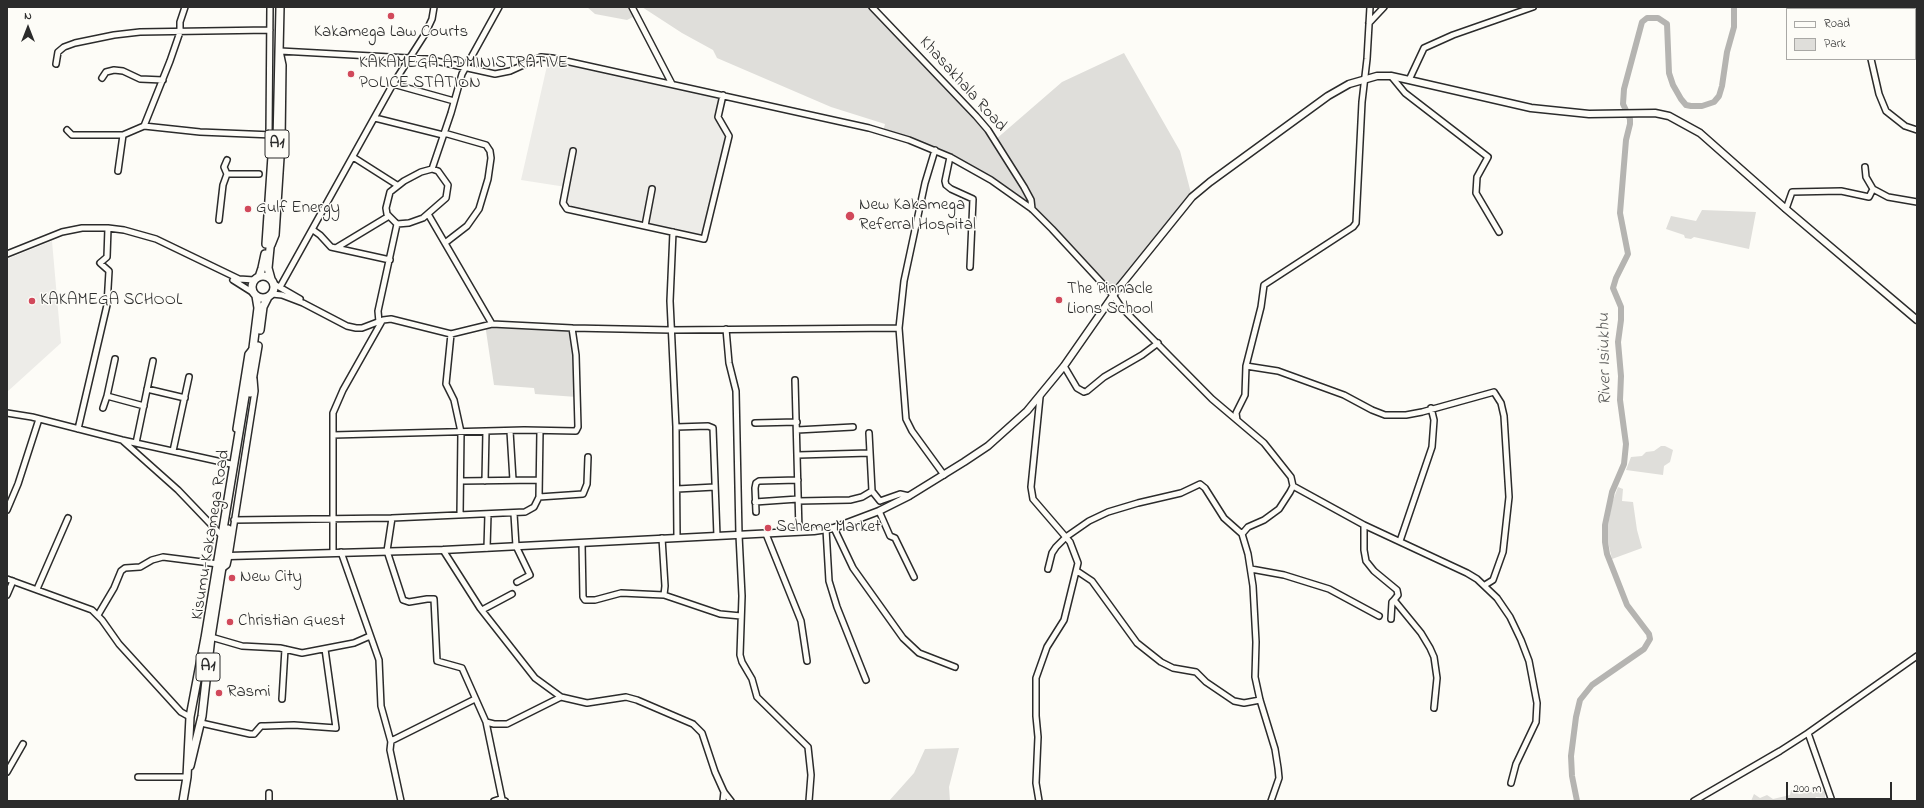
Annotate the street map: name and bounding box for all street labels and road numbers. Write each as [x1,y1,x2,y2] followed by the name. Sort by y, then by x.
[914,33,1010,137] street label: Khasakhala Road
[265,130,289,158] road number: A1
[188,449,236,621] street label: Kisumu-Kakamega Road
[196,653,220,681] road number: A1

